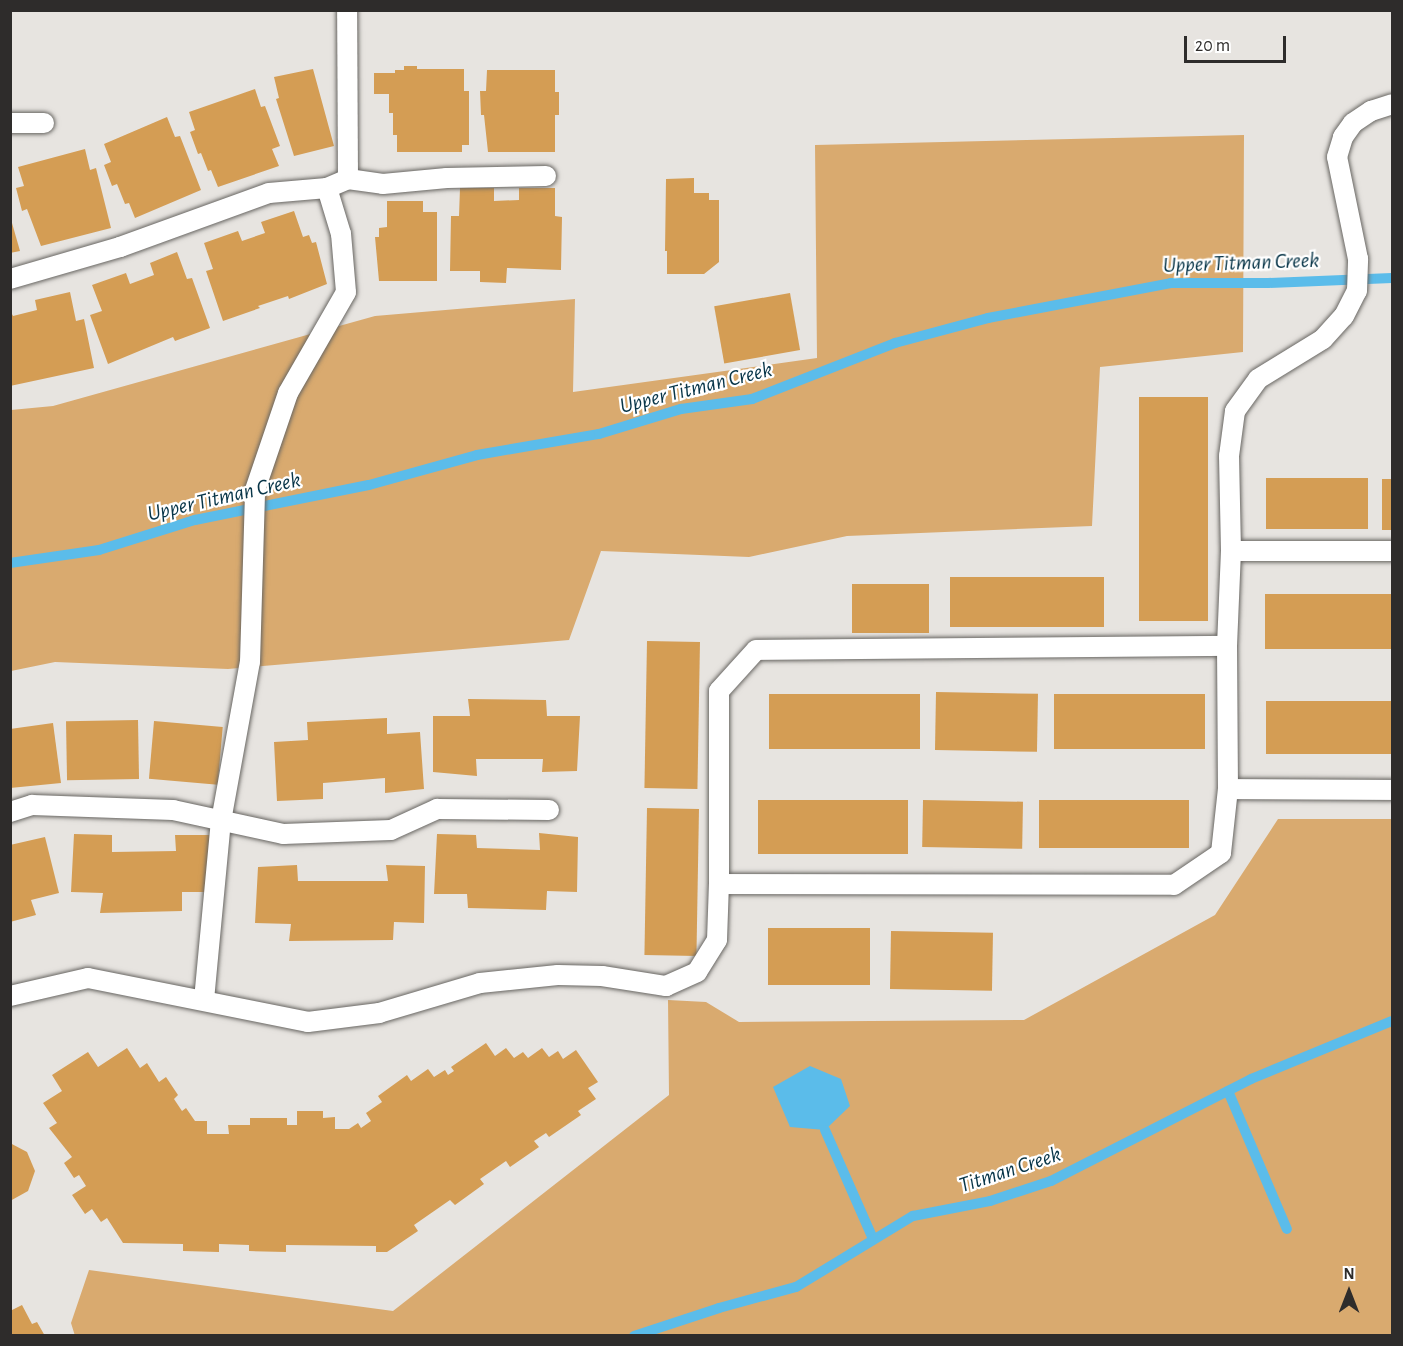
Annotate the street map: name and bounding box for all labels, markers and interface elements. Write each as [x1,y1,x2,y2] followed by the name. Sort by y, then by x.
[1187,24,1289,62] scale bar
[1195,37,1230,55] text: 20 m
[1162,247,1320,279] water label: Upper Titman Creek
[617,356,775,420] water label: Upper Titman Creek
[145,467,303,527] water label: Upper Titman Creek
[956,1141,1064,1199] water label: Titman Creek
[1319,1262,1379,1322] north arrow
[1343,1266,1355,1282] text: N

